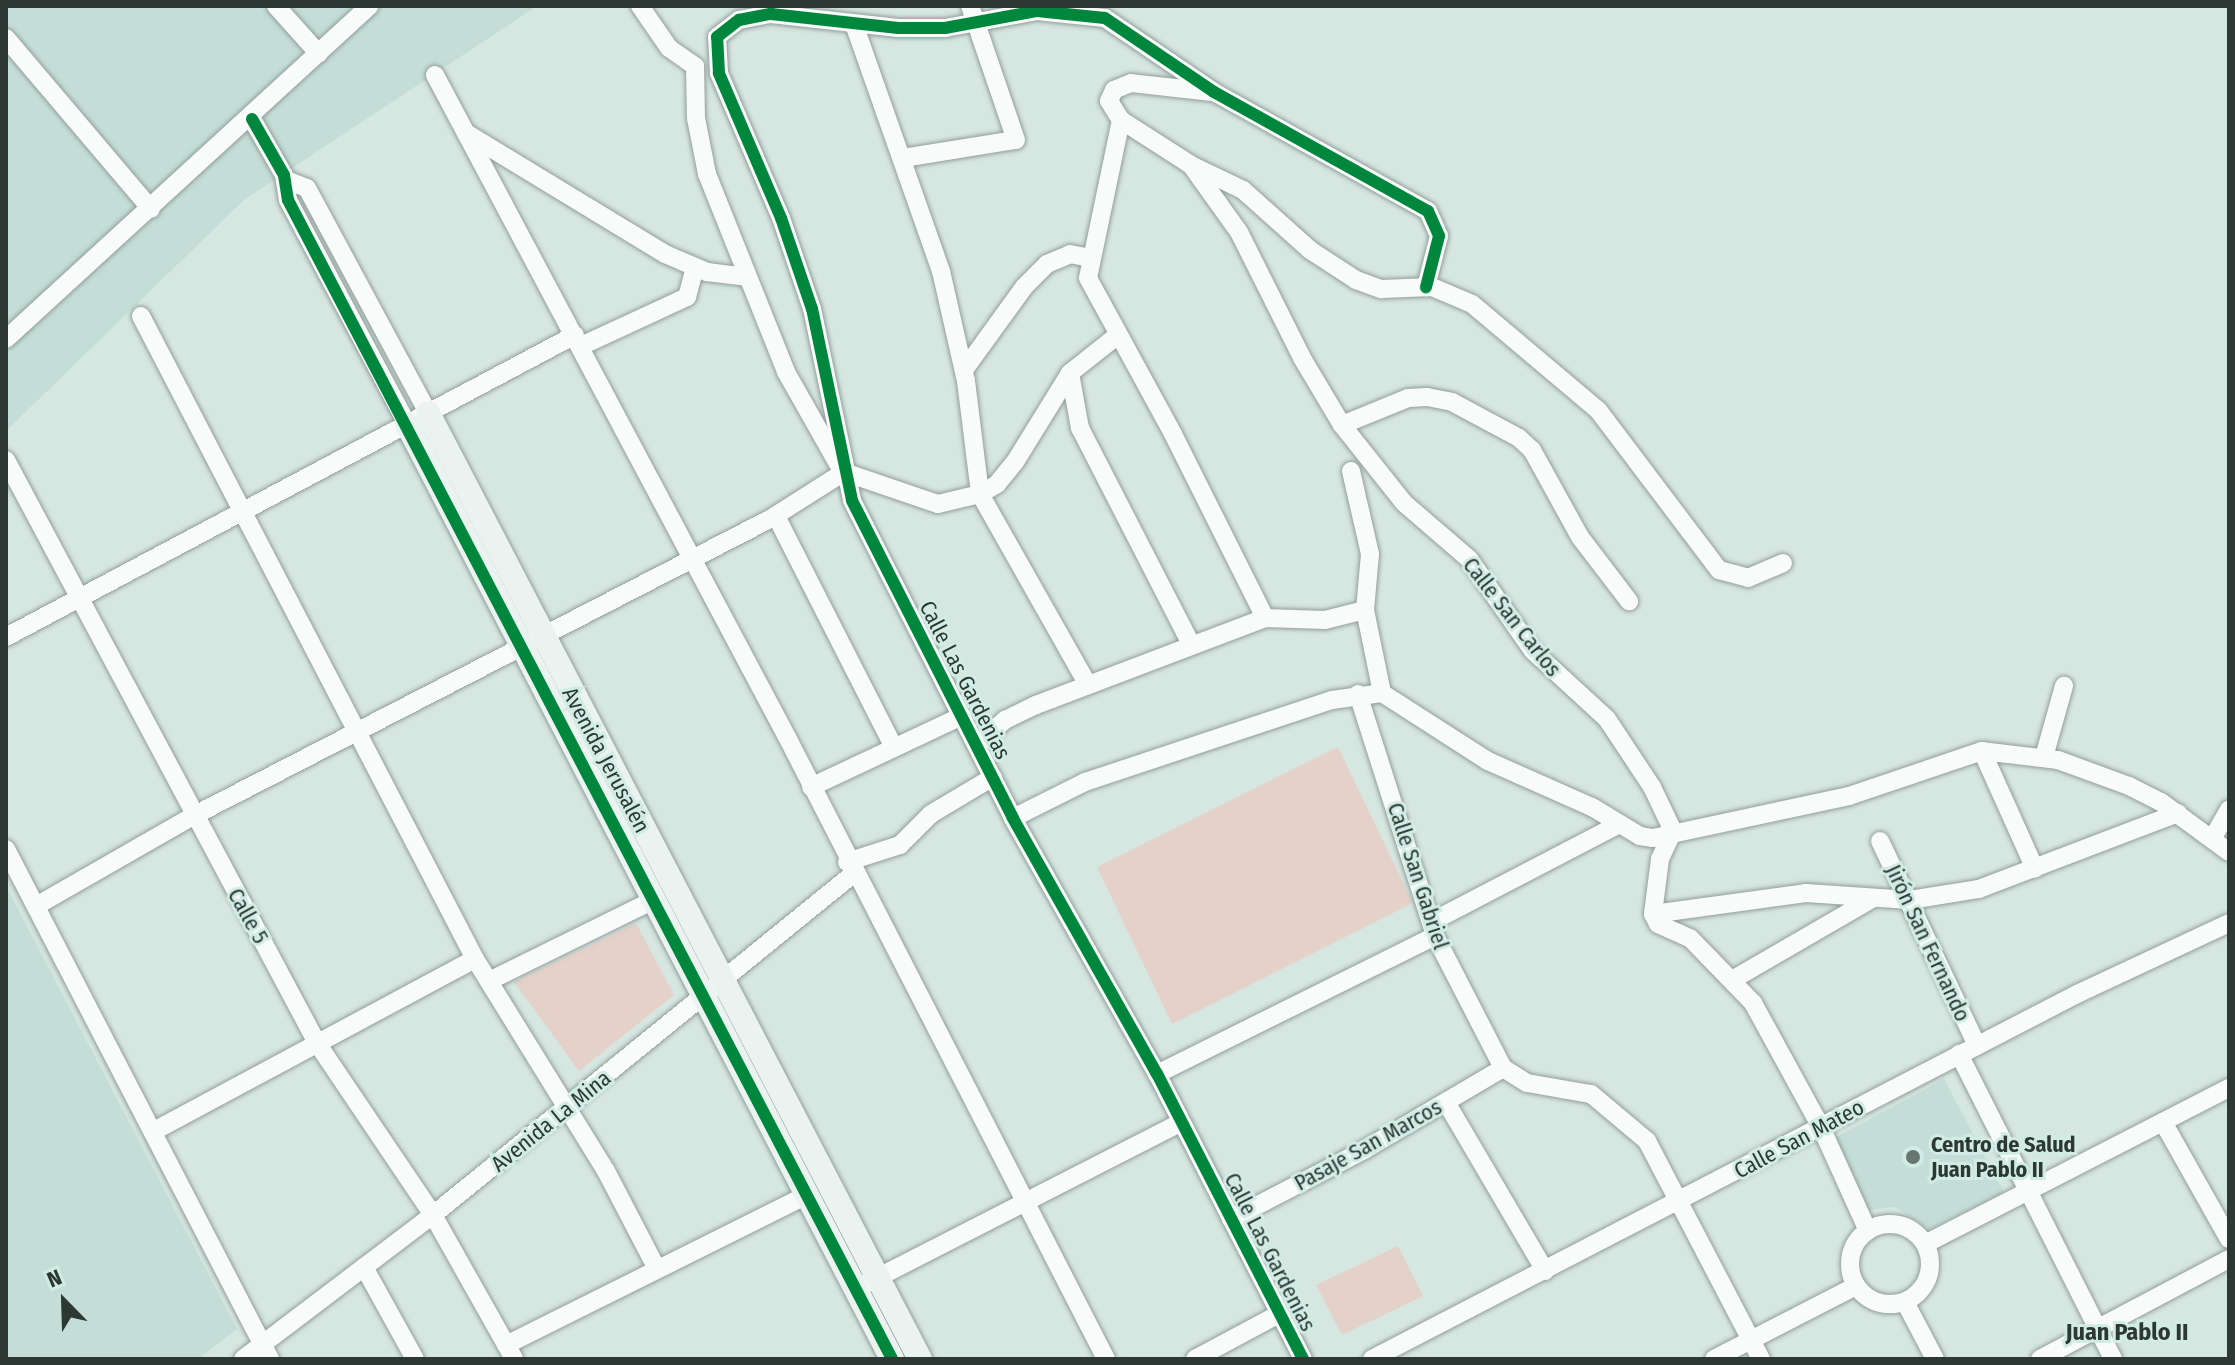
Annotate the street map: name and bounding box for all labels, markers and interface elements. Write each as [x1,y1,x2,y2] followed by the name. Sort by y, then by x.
[1457,552,1567,682] street label: Calle San Carlos
[914,596,1016,764] street label: Calle Las Gardenias
[557,683,655,837] street label: Avenida Jerusalén
[1382,799,1454,953] street label: Calle San Gabriel
[1880,860,1976,1026] street label: Jirón San Fernando
[222,884,274,948] street label: Calle 5
[486,1065,616,1177] street label: Avenida La Mina
[1290,1094,1446,1196] street label: Pasaje San Marcos
[1730,1094,1868,1184] street label: Calle San Mateo
[1931,1131,2076,1182] place label: Centro de Salud Juan Pablo II
[1902,1146,1924,1168] marker: Centro de Salud Juan Pablo II
[1219,1168,1321,1336] street label: Calle Las Gardenias
[24,1261,104,1341] north arrow
[43,1263,66,1293] text: N
[2066,1319,2188,1347] district label: Juan Pablo II

